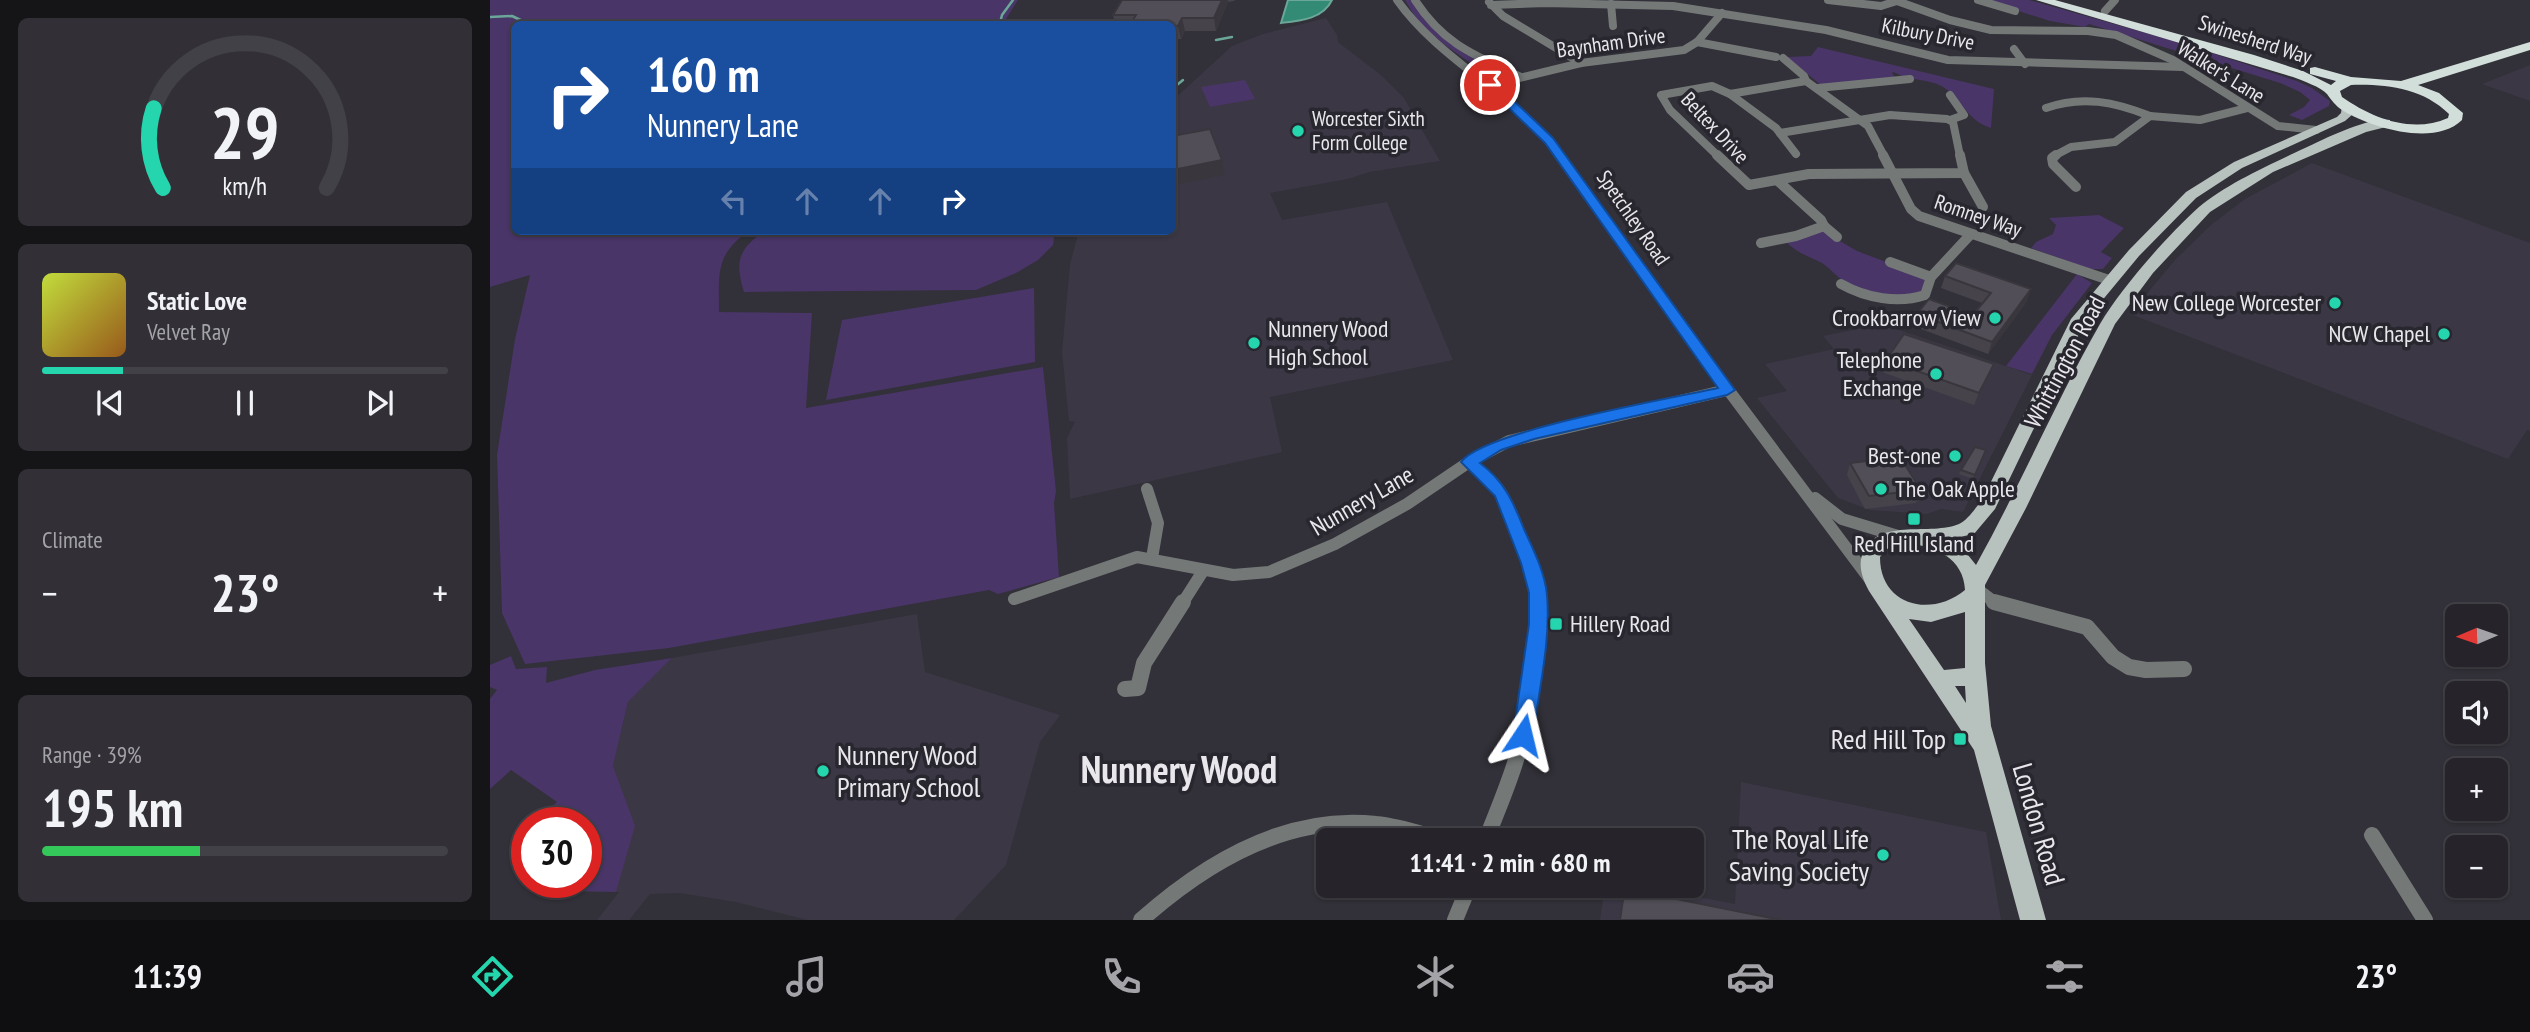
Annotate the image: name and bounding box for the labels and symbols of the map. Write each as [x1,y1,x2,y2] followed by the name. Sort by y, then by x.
[2195,9,2315,71] street label: Swinesherd Way
[1880,11,1977,56] street label: Kilbury Drive
[1555,22,1667,63] street label: Baynham Drive
[2173,34,2270,109] street label: Walker's Lane
[1460,55,1520,115] pin
[1675,86,1755,169] street label: Beltex Drive
[1312,105,1425,156] place label: Worcester Sixth Form College
[1290,123,1306,139] marker: Worcester Sixth Form College
[1591,165,1676,270] street label: Spetchley Road
[1931,188,2026,243] street label: Romney Way
[2132,287,2321,318] place label: New College Worcester
[2017,291,2112,433] street label: Whittington Road
[2327,295,2343,311] marker: New College Worcester
[1832,302,1982,333] place label: Crookbarrow View
[1987,310,2003,326] marker: Crookbarrow View
[1268,313,1388,372] place label: Nunnery Wood High School
[2328,318,2430,349] place label: NCW Chapel
[2436,326,2452,342] marker: NCW Chapel
[1246,335,1262,351] marker: Nunnery Wood High School
[1837,344,1922,403] place label: Telephone Exchange
[1928,366,1944,382] marker: Telephone Exchange
[1868,440,1941,471] place label: Best-one
[1947,448,1963,464] marker: Best-one
[1305,459,1419,542] street label: Nunnery Lane
[1895,473,2015,504] place label: The Oak Apple
[1873,481,1889,497] marker: The Oak Apple
[1906,511,1922,527] marker: Red Hill Island
[1854,528,1974,559] place label: Red Hill Island
[2445,604,2508,667] north arrow
[1570,608,1670,639] place label: Hillery Road
[1548,616,1564,632] marker: Hillery Road
[1486,698,1560,772] position arrow
[1831,720,1946,757] place label: Red Hill Top
[1952,731,1968,747] marker: Red Hill Top
[837,736,981,805] place label: Nunnery Wood Primary School
[1081,744,1277,793] district label: Nunnery Wood
[2004,759,2074,889] street label: London Road
[815,763,831,779] marker: Nunnery Wood Primary School
[511,807,602,898] speed limit sign: 30
[1729,820,1869,889] place label: The Royal Life Saving Society
[1875,847,1891,863] marker: The Royal Life Saving Society

